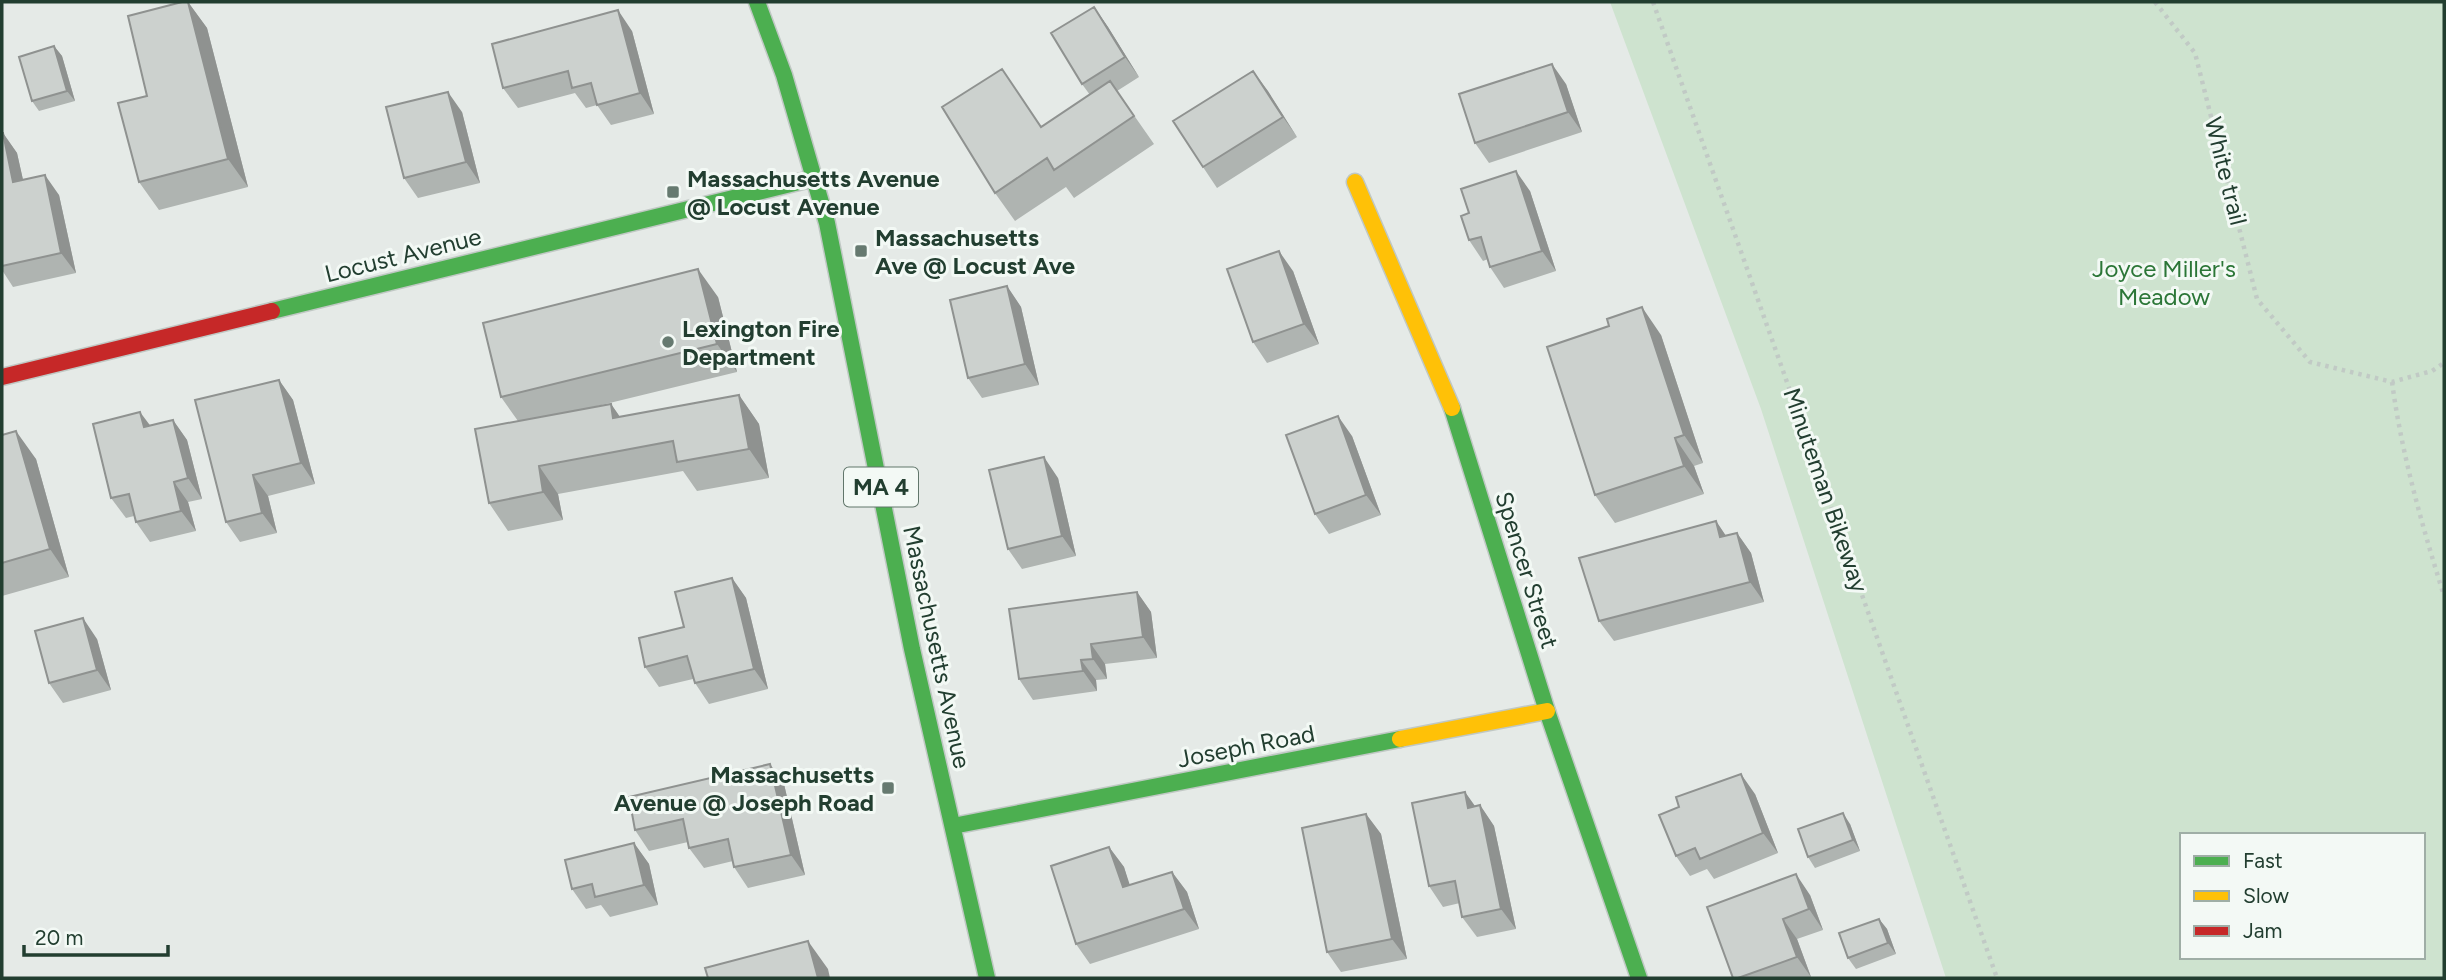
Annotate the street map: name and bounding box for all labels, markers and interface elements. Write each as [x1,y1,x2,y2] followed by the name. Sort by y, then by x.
[2199,114,2253,228] street label: White trail
[687,164,940,221] place label: Massachusetts Avenue @ Locust Avenue
[665,184,681,200] marker: Massachusetts Avenue @ Locust Avenue
[322,222,484,288] street label: Locust Avenue
[875,223,1075,280] place label: Massachusetts Ave @ Locust Ave
[853,243,869,259] marker: Massachusetts Ave @ Locust Ave
[2092,254,2236,311] park label: Joyce Miller's Meadow
[682,314,840,371] place label: Lexington Fire Department
[660,334,676,350] marker: Lexington Fire Department
[1777,384,1875,596] street label: Minuteman Bikeway
[844,467,918,506] road number: MA 4
[1489,488,1565,652] street label: Spencer Street
[897,523,977,771] street label: Massachusetts Avenue
[1175,718,1317,774] street label: Joseph Road
[614,760,874,817] place label: Massachusetts Avenue @ Joseph Road
[880,780,896,796] marker: Massachusetts Avenue @ Joseph Road
[2180,833,2425,959] legend
[2243,848,2283,873] text: Fast
[2243,883,2289,908] text: Slow
[24,914,168,958] scale bar
[2243,918,2282,943] text: Jam
[35,925,83,950] text: 20 m

